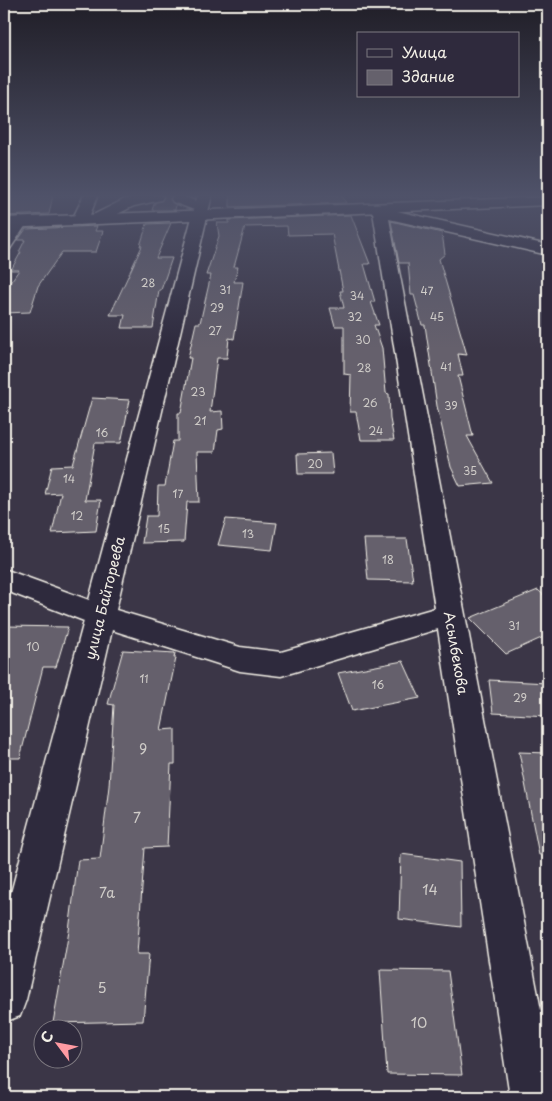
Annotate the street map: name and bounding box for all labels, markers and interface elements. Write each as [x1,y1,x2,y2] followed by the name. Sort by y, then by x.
[357,32,520,98] legend
[402,40,447,63] text: Улица
[402,64,455,87] text: Здание
[141,274,155,291] house number: 28
[219,281,231,298] house number: 31
[421,282,434,299] house number: 47
[350,287,364,304] house number: 34
[210,299,224,316] house number: 29
[348,308,363,325] house number: 32
[430,308,444,325] house number: 45
[208,322,222,339] house number: 27
[355,331,371,348] house number: 30
[440,358,452,375] house number: 41
[357,359,371,376] house number: 28
[191,383,205,400] house number: 23
[362,394,378,411] house number: 26
[444,397,458,414] house number: 39
[194,412,206,429] house number: 21
[369,422,383,439] house number: 24
[96,424,109,441] house number: 16
[307,455,323,472] house number: 20
[463,462,477,479] house number: 35
[63,470,75,487] house number: 14
[173,485,184,502] house number: 17
[71,507,84,524] house number: 12
[158,520,170,537] house number: 15
[242,525,254,542] house number: 13
[79,534,130,662] street label: улица Байтореева
[382,551,394,568] house number: 18
[439,610,474,696] street label: Асылбекова
[508,617,520,634] house number: 31
[27,638,39,655] house number: 10
[139,670,149,687] house number: 11
[372,676,385,693] house number: 16
[513,689,527,706] house number: 29
[139,738,147,759] house number: 9
[133,807,141,828] house number: 7
[422,879,438,900] house number: 14
[99,882,115,903] house number: 7а
[97,977,107,998] house number: 5
[411,1012,427,1033] house number: 10
[32,1018,82,1068] north arrow
[35,1027,58,1047] text: С

